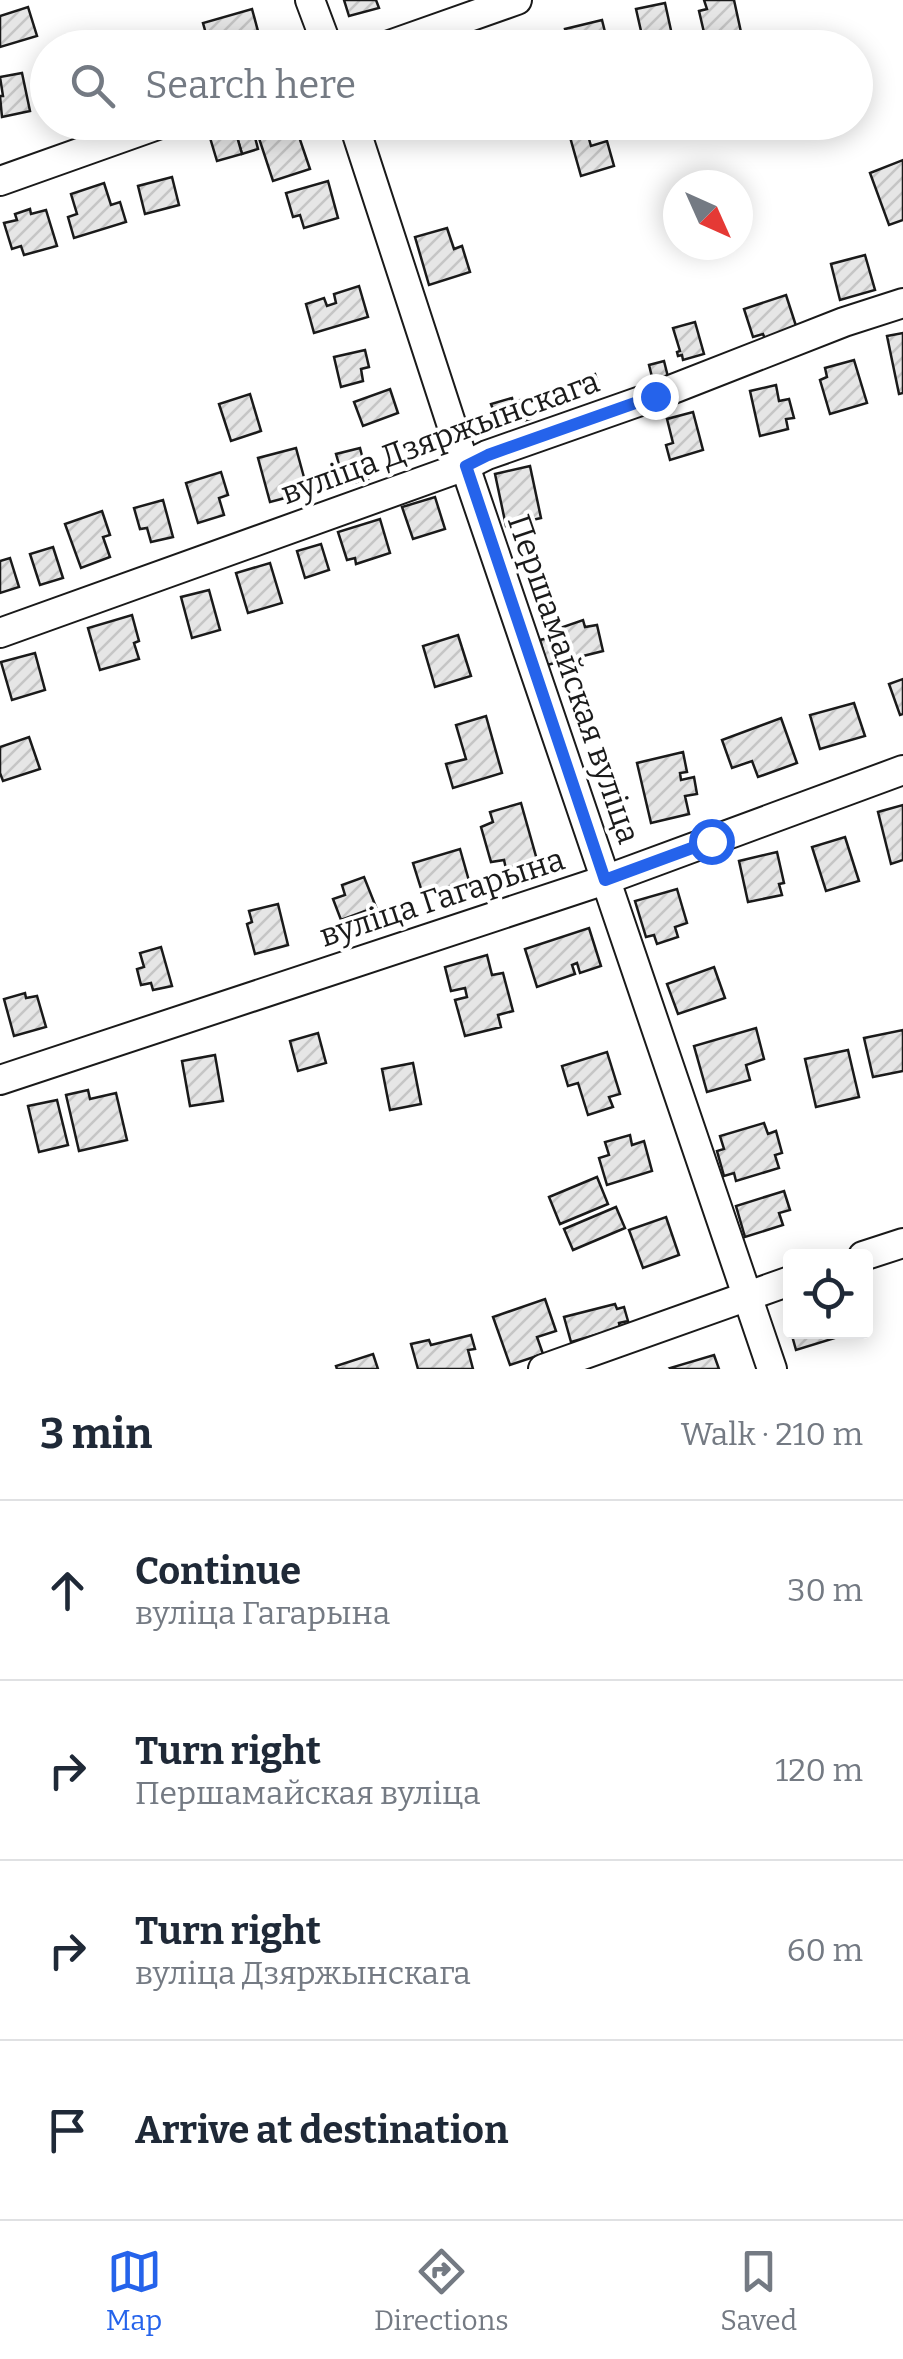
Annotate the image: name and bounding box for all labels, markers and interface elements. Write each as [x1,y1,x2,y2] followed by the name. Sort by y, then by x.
[30,30,873,140] search box
[65,58,120,113] icon: search
[145,62,356,108] text: Search here
[663,170,753,260] north arrow
[276,362,604,512] street label: вуліца Дзяржынскага
[633,374,679,420] route end
[500,509,648,849] street label: Першамайская вуліца
[689,819,735,865] route start
[315,839,569,955] street label: вуліца Гагарына
[783,1249,873,1339] map controls
[783,1249,873,1339] button: locate
[40,1409,152,1459] text: 3 min
[681,1415,863,1453] text: Walk · 210 m
[135,1548,301,1594] text: Continue
[40,1563,95,1618] icon: ahead
[787,1571,863,1609] text: 30 m
[135,1594,390,1632] text: вуліца Гагарына
[135,1728,321,1774] text: Turn right
[40,1743,95,1798] icon: right
[775,1751,863,1789] text: 120 m
[135,1774,481,1812] text: Першамайская вуліца
[135,1908,321,1954] text: Turn right
[40,1923,95,1978] icon: right
[787,1931,863,1969] text: 60 m
[135,1954,471,1992] text: вуліца Дзяржынскага
[40,2103,95,2158] icon: arrive
[135,2107,508,2153] text: Arrive at destination
[106,2244,162,2337] tab: Map
[374,2244,509,2337] tab: Directions
[720,2244,797,2337] tab: Saved

